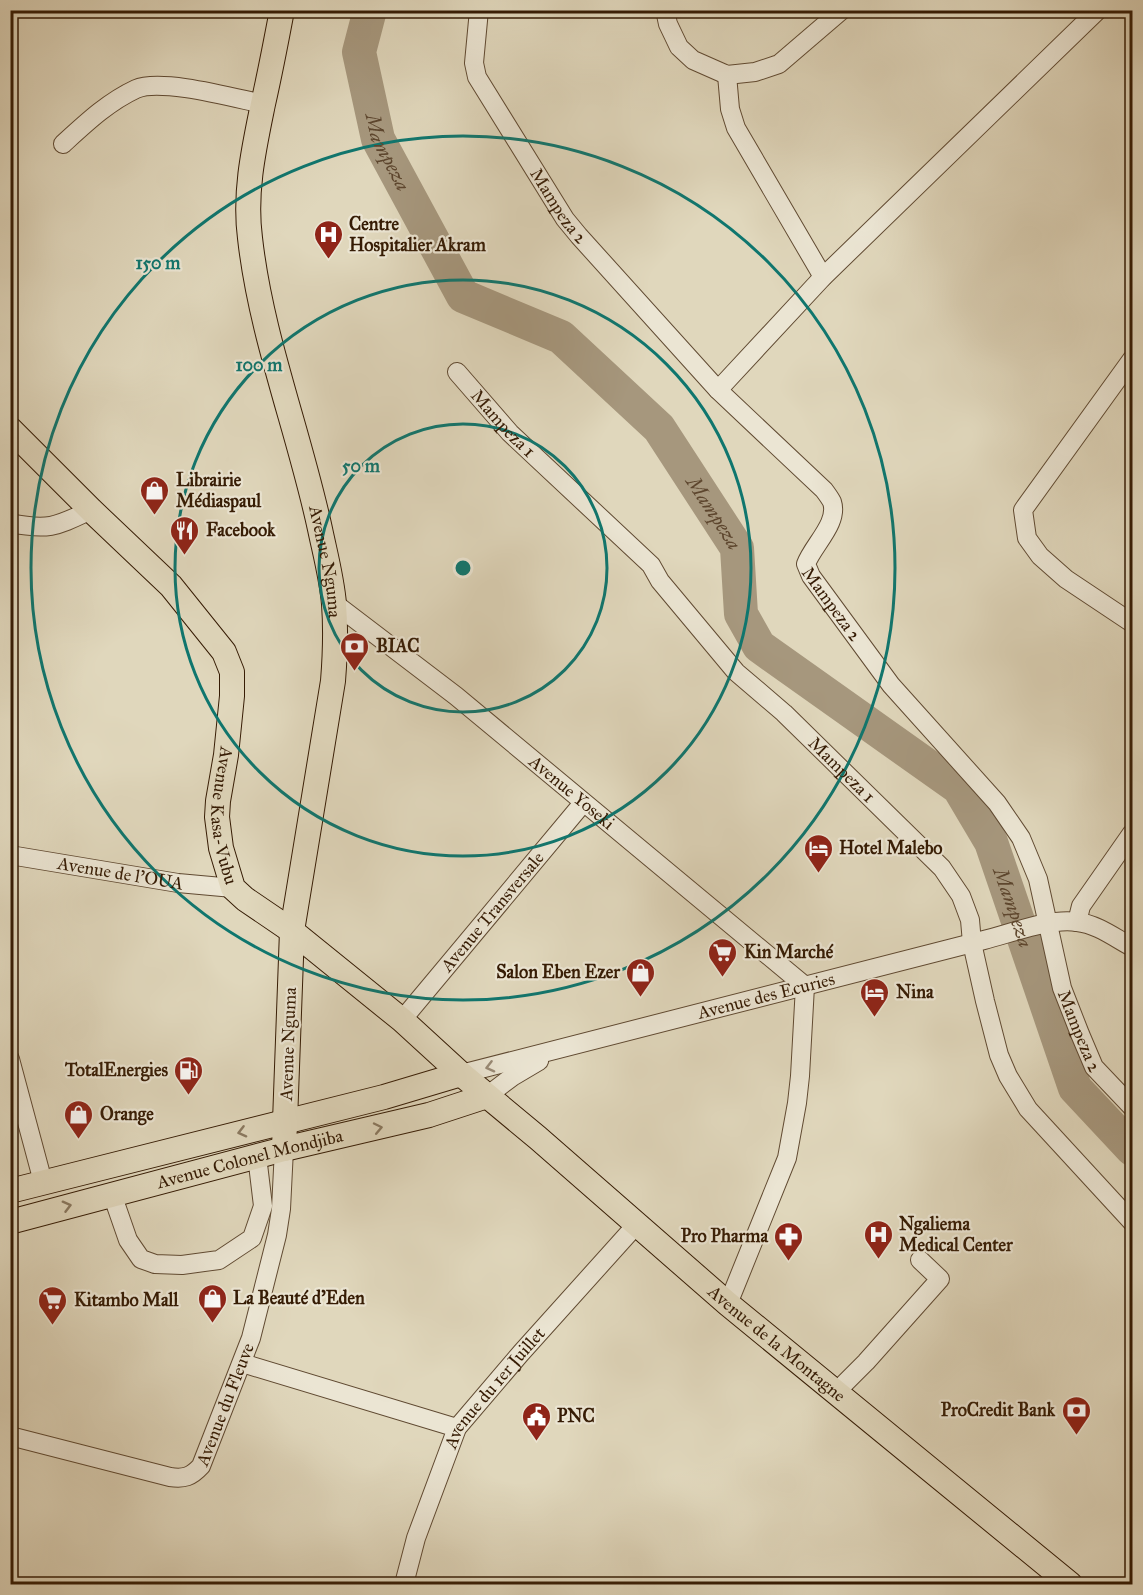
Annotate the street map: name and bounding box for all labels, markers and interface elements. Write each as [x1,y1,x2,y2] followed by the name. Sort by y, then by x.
[360,109,416,195] water label: Mampeza
[525,164,592,248] street label: Mampeza 2
[349,213,487,257] place label: Centre Hospitalier Akram
[312,218,344,260] hospital icon: Centre Hospitalier Akram
[136,252,181,274] text: 150 m
[236,354,283,376] text: 100 m
[466,385,540,462] street label: Mampeza 1
[342,455,381,477] text: 50 m
[176,469,262,513] place label: Librairie Médiaspaul
[680,470,747,554] water label: Mampeza
[139,474,171,516] shop icon: Librairie Médiaspaul
[304,502,346,619] street label: Avenue Nguma
[169,514,201,556] restaurant icon: Facebook
[206,519,276,541] place label: Facebook
[453,558,473,578] centre of rings
[797,563,866,645] street label: Mampeza 2
[339,630,371,672] bank icon: BIAC
[376,635,420,657] place label: BIAC
[804,732,880,807] street label: Mampeza 1
[206,745,242,888] street label: Avenue Kasa-Vubu
[524,750,619,834] street label: Avenue Yoseki
[802,832,834,874] hotel icon: Hotel Malebo
[839,837,943,859] place label: Hotel Malebo
[435,847,549,977] street label: Avenue Transversale
[55,852,185,895] street label: Avenue de l’OUA
[988,862,1038,950] water label: Mampeza
[707,936,739,978] supermarket icon: Kin Marché
[744,941,834,963] place label: Kin Marché
[625,956,657,998] shop icon: Salon Eben Ezer
[496,961,621,983] place label: Salon Eben Ezer
[694,968,837,1024] street label: Avenue des Ecuries
[859,976,891,1018] hotel icon: Nina
[896,981,934,1003] place label: Nina
[275,986,302,1102] street label: Avenue Nguma
[1053,987,1106,1075] street label: Mampeza 2
[173,1054,205,1096] fuel station icon: TotalEnergies
[64,1059,168,1082] place label: TotalEnergies
[485,1060,495,1073] one-way arrow
[63,1098,95,1140] shop icon: Orange
[100,1103,154,1126] place label: Orange
[373,1122,383,1135] one-way arrow
[153,1124,345,1194] street label: Avenue Colonel Mondjiba
[237,1125,247,1138] one-way arrow
[61,1201,72,1213] one-way arrow
[899,1213,1014,1256] place label: Ngaliema Medical Center
[862,1218,894,1260] hospital icon: Ngaliema Medical Center
[773,1220,805,1262] pharmacy icon: Pro Pharma
[681,1225,768,1247] place label: Pro Pharma
[703,1280,850,1407] street label: Avenue de la Montagne
[196,1282,228,1324] shop icon: La Beauté d'Eden
[37,1284,69,1326] supermarket icon: Kitambo Mall
[233,1287,365,1309] place label: La Beauté d'Eden
[74,1289,179,1311] place label: Kitambo Mall
[439,1322,550,1453] street label: Avenue du 1er Juillet
[191,1340,259,1470] street label: Avenue du Fleuve
[1060,1394,1092,1436] bank icon: ProCredit Bank
[941,1399,1056,1421] place label: ProCredit Bank
[520,1400,552,1442] public building icon: PNC
[557,1405,595,1427] place label: PNC

